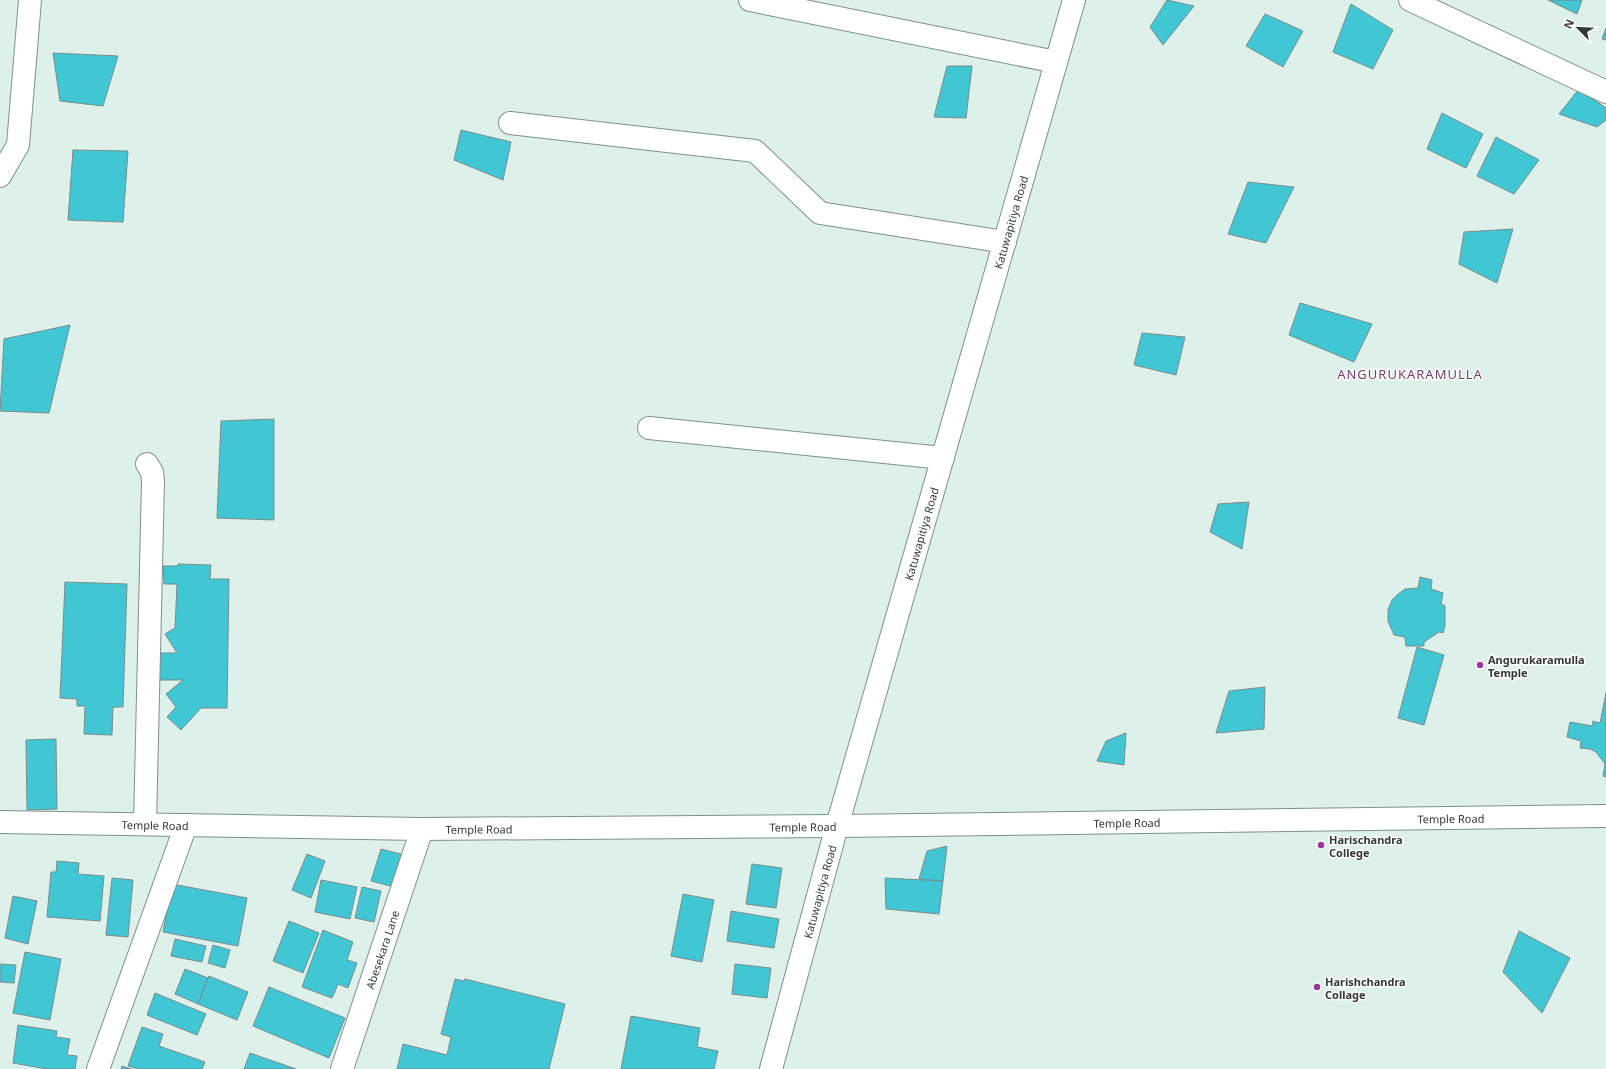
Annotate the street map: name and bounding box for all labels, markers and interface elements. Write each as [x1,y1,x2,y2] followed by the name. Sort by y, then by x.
[1558,8,1598,48] north arrow
[1560,17,1577,31] text: N
[990,174,1031,270] street label: Katuwapitiya Road
[1337,365,1483,383] district label: ANGURUKARAMULLA
[900,485,941,582] street label: Katuwapitiya Road
[1488,652,1585,680] place label: Angurukaramulla Temple
[1475,660,1485,670] marker: Angurukaramulla Temple
[1417,810,1484,826] street label: Temple Road
[1093,814,1161,830] street label: Temple Road
[121,817,189,833] street label: Temple Road
[769,819,836,834] street label: Temple Road
[445,821,513,836] street label: Temple Road
[1329,832,1403,860] place label: Harischandra College
[1316,840,1326,850] marker: Harischandra College
[799,843,839,940] street label: Katuwapitiya Road
[362,908,402,991] street label: Abesekara Lane
[1325,974,1406,1002] place label: Harishchandra Collage
[1312,982,1322,992] marker: Harishchandra Collage

